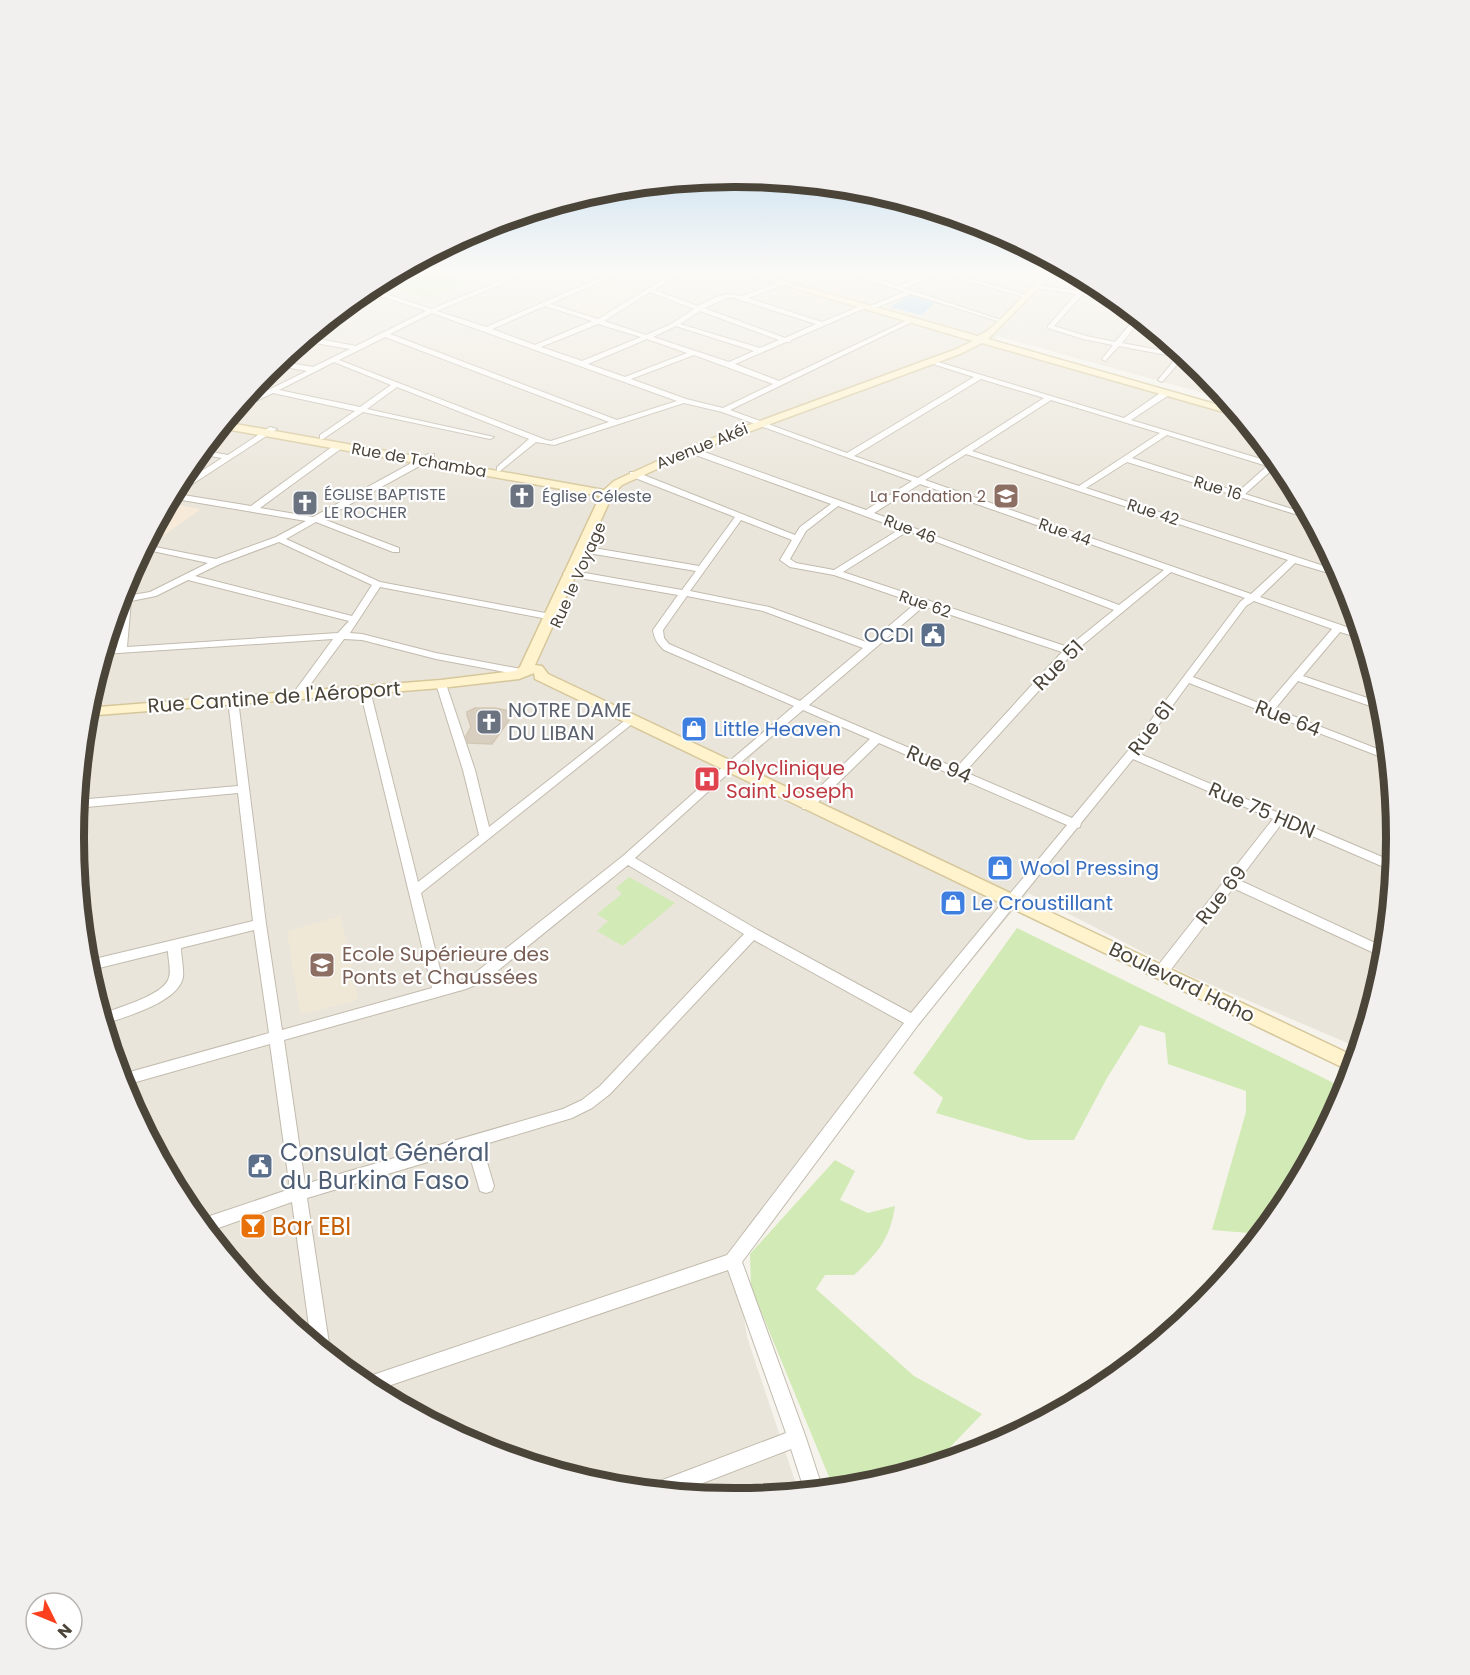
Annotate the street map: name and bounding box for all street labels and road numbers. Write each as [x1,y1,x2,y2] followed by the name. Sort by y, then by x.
[653,417,751,475] street label: Avenue Akéi
[350,437,488,483] street label: Rue de Tchamba
[1191,470,1245,506] street label: Rue 16
[1124,493,1182,531] street label: Rue 42
[880,509,940,549] street label: Rue 46
[1036,512,1094,552] street label: Rue 44
[544,518,612,632] street label: Rue le Voyage
[896,584,954,624] street label: Rue 62
[1026,633,1090,697] street label: Rue 51
[146,674,402,720] street label: Rue Cantine de l'Aéroport
[1251,693,1325,743] street label: Rue 64
[1121,695,1181,761] street label: Rue 61
[902,738,976,790] street label: Rue 94
[1204,775,1320,845] street label: Rue 75 HDN
[1189,860,1253,930] street label: Rue 69
[1104,935,1260,1029] street label: Boulevard Haho

